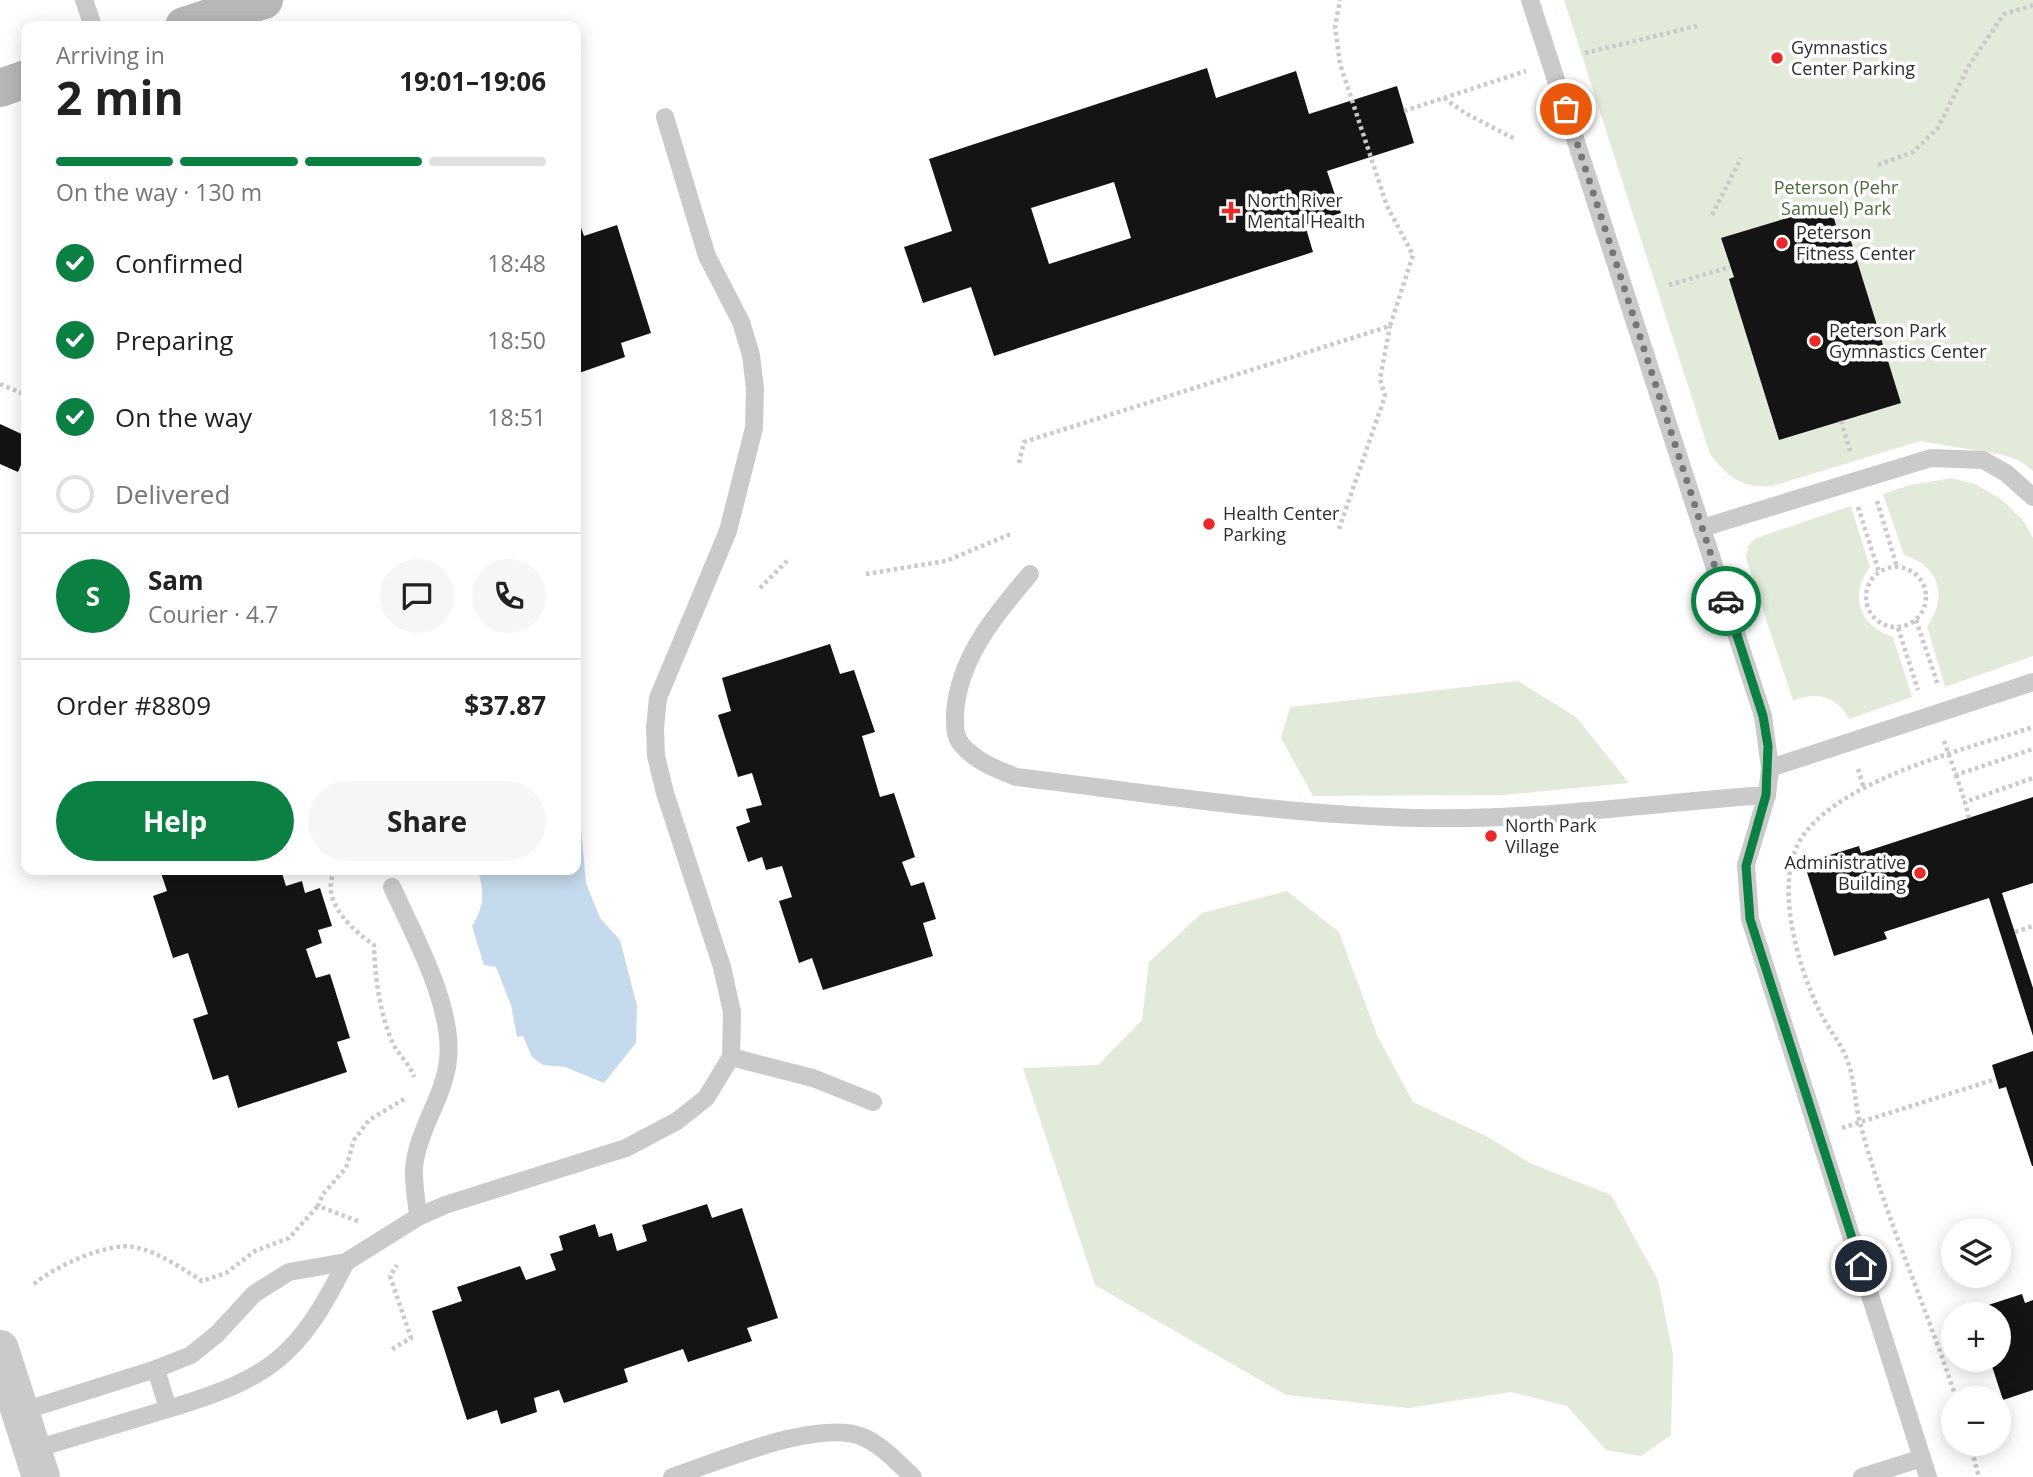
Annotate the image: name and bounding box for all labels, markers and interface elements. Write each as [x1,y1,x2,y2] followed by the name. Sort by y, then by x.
[1791,35,1915,80] place label: Gymnastics Center Parking
[56,39,165,71] text: Arriving in
[1769,50,1785,66] marker: Gymnastics Center Parking
[399,63,546,99] text: 19:01–19:06
[56,66,184,128] text: 2 min
[1536,79,1596,139] pin
[1547,90,1585,128] icon: bag
[1774,175,1899,220] park label: Peterson (Pehr Samuel) Park
[56,176,262,208] text: On the way · 130 m
[1247,188,1365,233] place label: North River Mental Health
[1221,201,1241,221] marker: North River Mental Health
[1796,220,1916,265] place label: Peterson Fitness Center
[1774,235,1790,251] marker: Peterson Fitness Center
[56,244,94,282] icon: check
[115,245,243,281] text: Confirmed
[487,247,546,279] text: 18:48
[1829,318,1987,363] place label: Peterson Park Gymnastics Center
[56,321,94,359] icon: check
[115,322,233,358] text: Preparing
[487,324,546,356] text: 18:50
[1807,333,1823,349] marker: Peterson Park Gymnastics Center
[56,398,94,436] icon: check
[115,399,252,435] text: On the way
[487,401,546,433] text: 18:51
[115,476,230,512] text: Delivered
[1223,501,1340,546] place label: Health Center Parking
[1201,516,1217,532] marker: Health Center Parking
[380,559,454,633] button: chat
[472,559,546,633] button: phone
[148,562,204,598] text: Sam
[1691,566,1761,636] courier
[86,578,100,614] text: S
[1707,582,1745,620] icon: car
[148,598,278,630] text: Courier · 4.7
[56,687,211,723] text: Order #8809
[464,687,546,723] text: $37.87
[56,781,294,861] button: Help
[308,781,546,861] button: Share
[1505,813,1597,858] place label: North Park Village
[1483,828,1499,844] marker: North Park Village
[1784,850,1906,895] place label: Administrative Building
[1912,865,1928,881] marker: Administrative Building
[1941,1218,2011,1456] map controls
[1941,1218,2011,1288] button: layers
[1831,1236,1891,1296] pin
[1842,1247,1880,1285] icon: home
[1941,1302,2011,1372] button: +
[1941,1386,2011,1456] button: −

